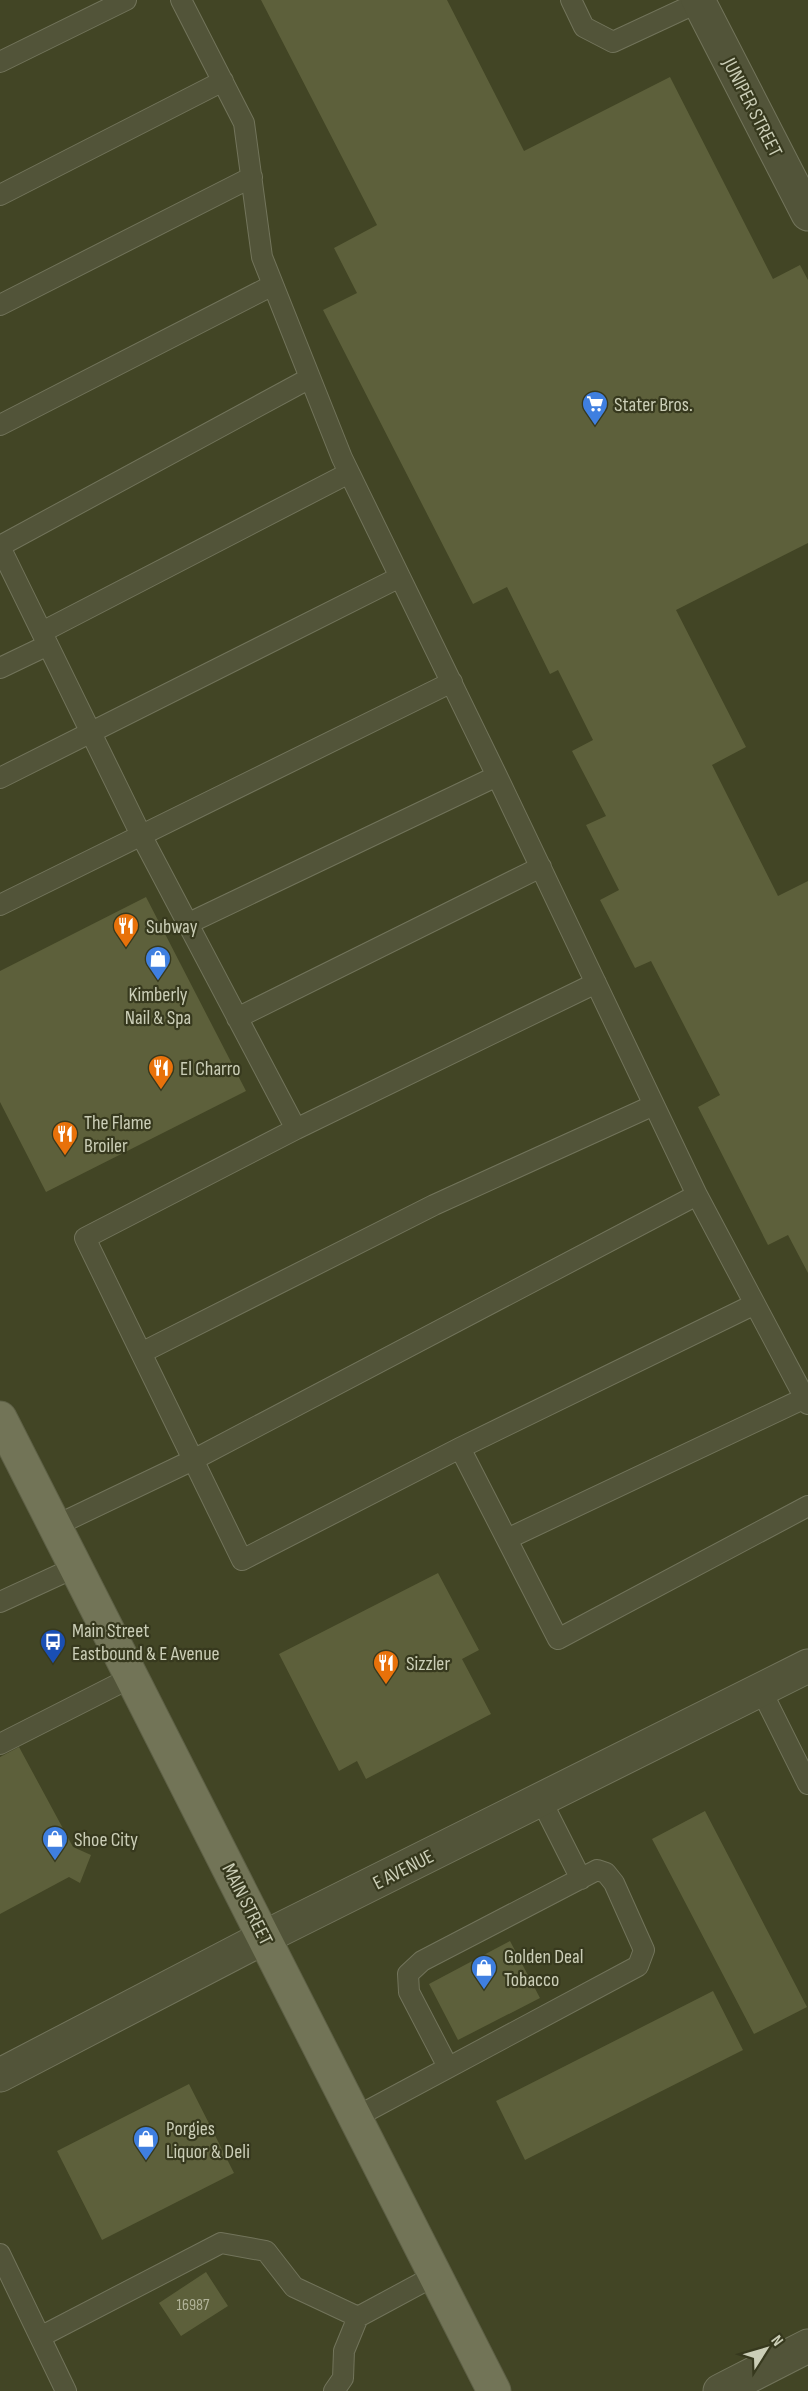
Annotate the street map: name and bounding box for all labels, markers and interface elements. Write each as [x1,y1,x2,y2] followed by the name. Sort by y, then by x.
[717,53,787,161] street label: JUNIPER STREET
[580,389,610,427] supermarket icon: Stater Bros.
[614,393,693,417] place label: Stater Bros.
[111,911,141,949] restaurant icon: Subway
[146,915,198,939] place label: Subway
[143,944,173,982] shop icon: Kimberly Nail & Spa
[125,983,191,1030] place label: Kimberly Nail & Spa
[146,1053,176,1091] restaurant icon: El Charro
[180,1057,241,1081] place label: El Charro
[84,1111,152,1158] place label: The Flame Broiler
[50,1119,80,1157] restaurant icon: The Flame Broiler
[72,1619,220,1666] place label: Main Street Eastbound & E Avenue
[38,1627,68,1665] bus stop icon: Main Street Eastbound & E Avenue
[371,1648,401,1686] restaurant icon: Sizzler
[406,1652,450,1676] place label: Sizzler
[40,1824,70,1862] shop icon: Shoe City
[74,1828,138,1852] place label: Shoe City
[369,1844,438,1895] street label: E AVENUE
[216,1860,278,1949] street label: MAIN STREET
[504,1945,583,1992] place label: Golden Deal Tobacco
[469,1953,499,1991] shop icon: Golden Deal Tobacco
[166,2117,250,2164] place label: Porgies Liquor & Deli
[131,2124,161,2162] shop icon: Porgies Liquor & Deli
[177,2296,210,2315] house number: 16987
[736,2319,796,2379] north arrow
[767,2332,787,2350] text: N

